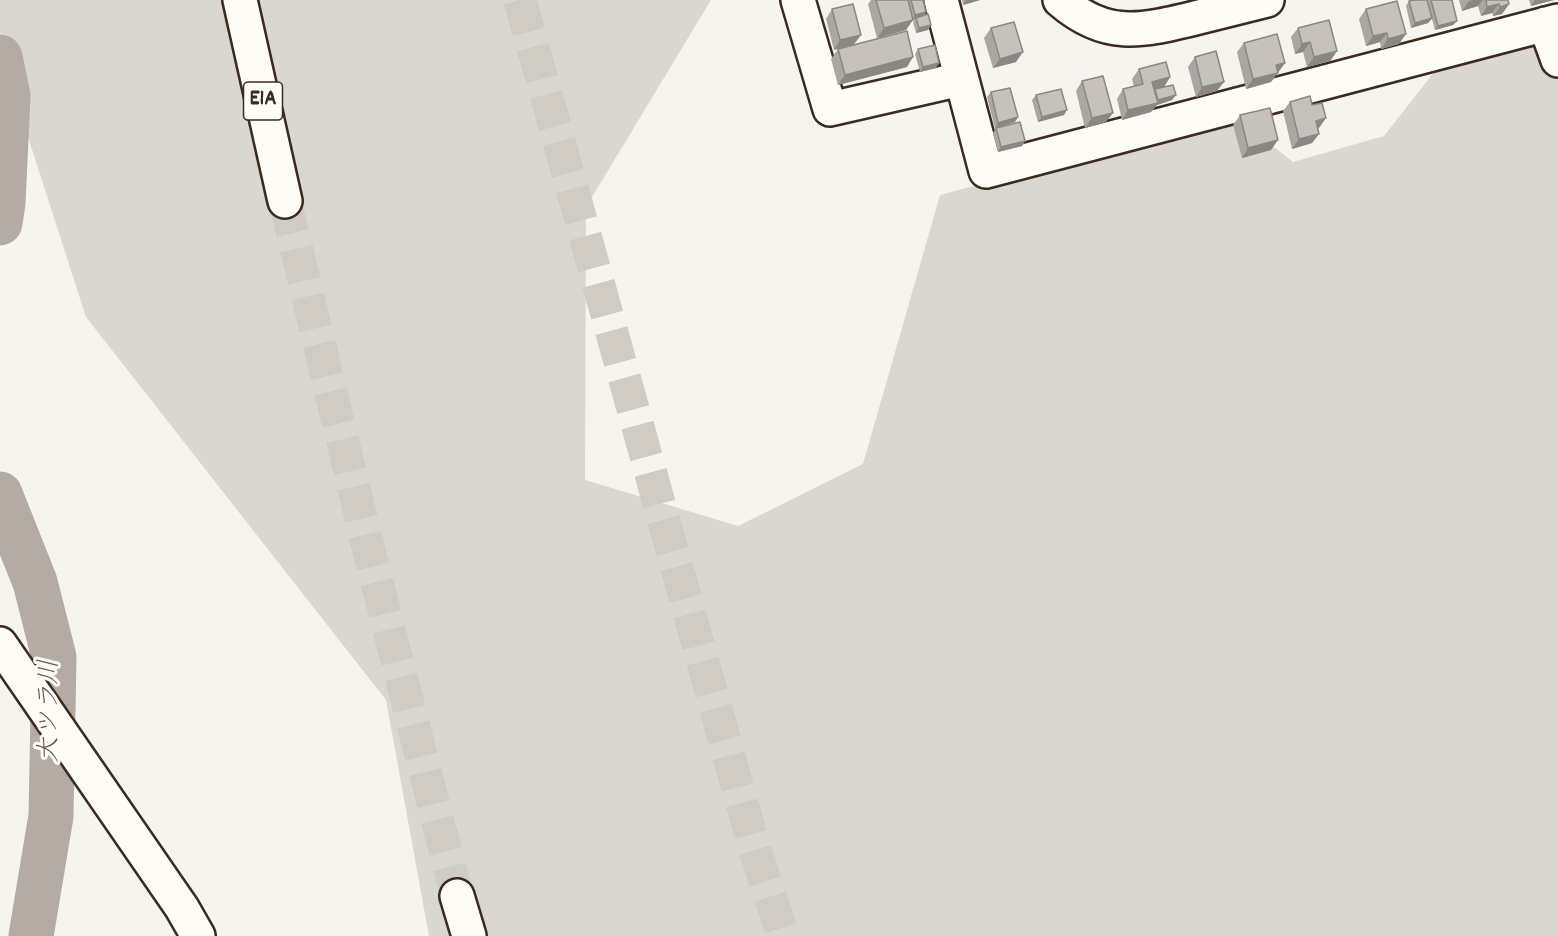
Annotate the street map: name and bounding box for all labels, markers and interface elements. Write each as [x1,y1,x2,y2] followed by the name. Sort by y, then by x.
[244,82,282,120] road number: E1A
[36,659,68,763] water label: 大ツラ川

